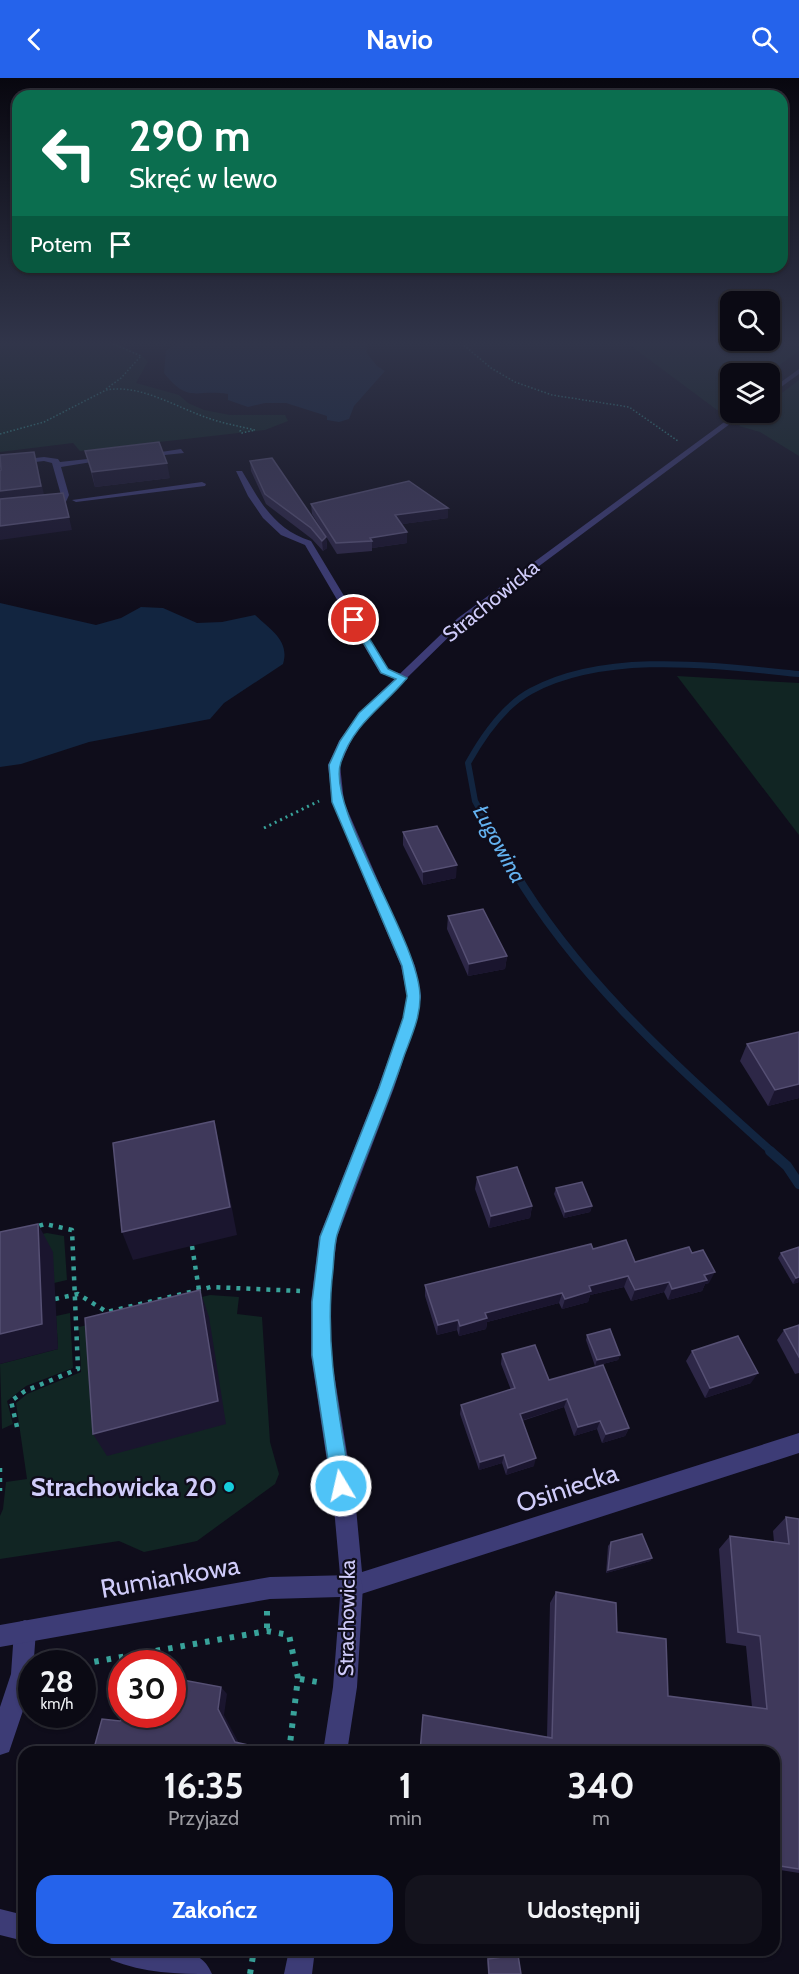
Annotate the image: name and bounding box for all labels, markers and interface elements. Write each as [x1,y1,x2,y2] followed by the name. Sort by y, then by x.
[18,23,51,56] icon: back
[366,23,433,56] text: Navio
[748,23,781,56] icon: search
[129,110,250,162] text: 290 m
[30,114,108,192] icon: left
[129,162,277,195] text: Skręć w lewo
[104,228,137,261] icon: arrive
[30,231,92,258] text: Potem
[720,291,780,423] map controls
[720,291,780,351] button: search
[720,363,780,423] button: layers
[438,554,544,647] street label: Strachowicka
[328,594,379,645] pin
[337,603,370,636] icon: arrive
[467,801,532,888] water label: Ługowina
[309,1454,373,1518] position arrow
[512,1456,623,1519] street label: Osiniecka
[31,1471,217,1503] place label: Strachowicka 20
[222,1480,236,1494] marker: Strachowicka 20
[98,1549,243,1605] street label: Rumiankowa
[333,1560,360,1676] street label: Strachowicka
[108,1650,186,1728] speed limit sign: 30
[40,1663,74,1700] text: 28
[41,1695,73,1713] text: km/h
[163,1763,244,1807] text: 16:35
[399,1763,412,1807] text: 1
[567,1763,635,1807] text: 340
[168,1806,239,1830] text: Przyjazd
[389,1806,422,1830] text: min
[592,1806,610,1830] text: m
[36,1875,393,1944] button: Zakończ
[405,1875,762,1944] button: Udostępnij

